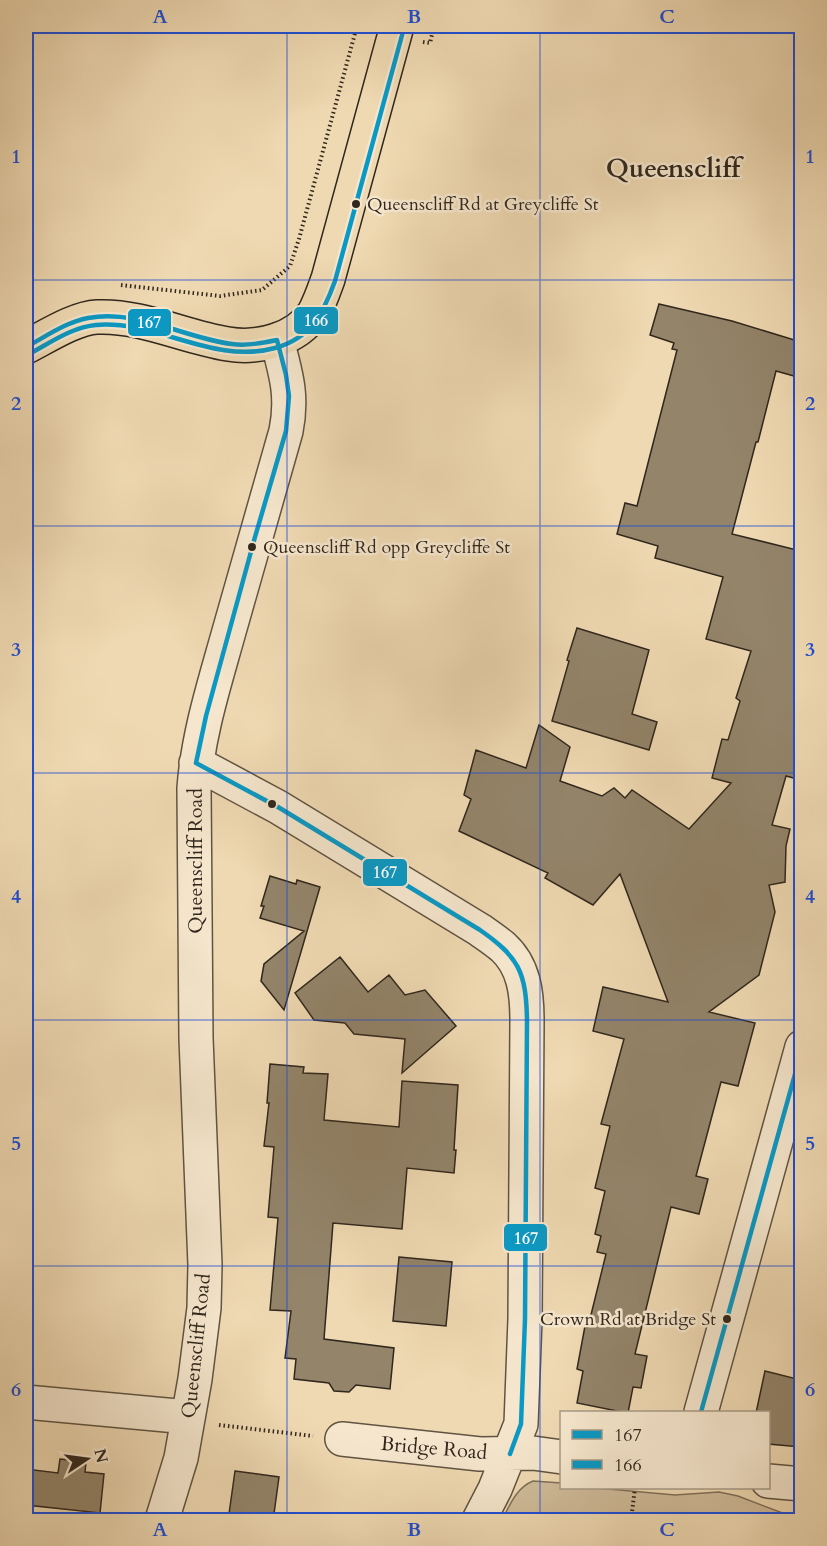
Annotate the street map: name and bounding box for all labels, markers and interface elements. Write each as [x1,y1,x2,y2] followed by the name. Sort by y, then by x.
[152,3,168,30] text: A
[407,3,421,30] text: B
[659,3,675,30] text: C
[11,143,21,170] text: 1
[805,143,815,170] text: 1
[606,151,744,186] district label: Queenscliff
[367,192,599,217] place label: Queenscliff Rd at Greycliffe St
[350,198,362,210] marker: Queenscliff Rd at Greycliffe St
[293,306,339,335] line badge: 166
[127,308,172,337] line badge: 167
[304,310,328,332] text: 166
[137,312,161,334] text: 167
[11,390,21,417] text: 2
[805,390,815,417] text: 2
[263,535,510,560] place label: Queenscliff Rd opp Greycliffe St
[246,541,258,553] marker: Queenscliff Rd opp Greycliffe St
[11,636,21,663] text: 3
[805,636,815,663] text: 3
[182,788,209,934] street label: Queenscliff Road
[266,798,278,810] unlabelled marker
[362,858,408,887] line badge: 167
[373,862,397,884] text: 167
[11,883,21,910] text: 4
[805,883,815,910] text: 4
[11,1130,21,1157] text: 5
[805,1130,815,1157] text: 5
[503,1223,548,1252] line badge: 167
[514,1228,538,1250] text: 167
[175,1272,217,1420] street label: Queenscliff Road
[540,1307,716,1332] place label: Crown Rd at Bridge St
[721,1313,733,1325] marker: Crown Rd at Bridge St
[11,1376,21,1403] text: 6
[805,1376,815,1403] text: 6
[560,1411,770,1489] legend
[614,1423,642,1448] text: 167
[57,1429,117,1489] north arrow
[380,1430,489,1466] street label: Bridge Road
[88,1447,113,1465] text: N
[614,1453,642,1478] text: 166
[152,1516,168,1543] text: A
[407,1516,421,1543] text: B
[659,1516,675,1543] text: C

